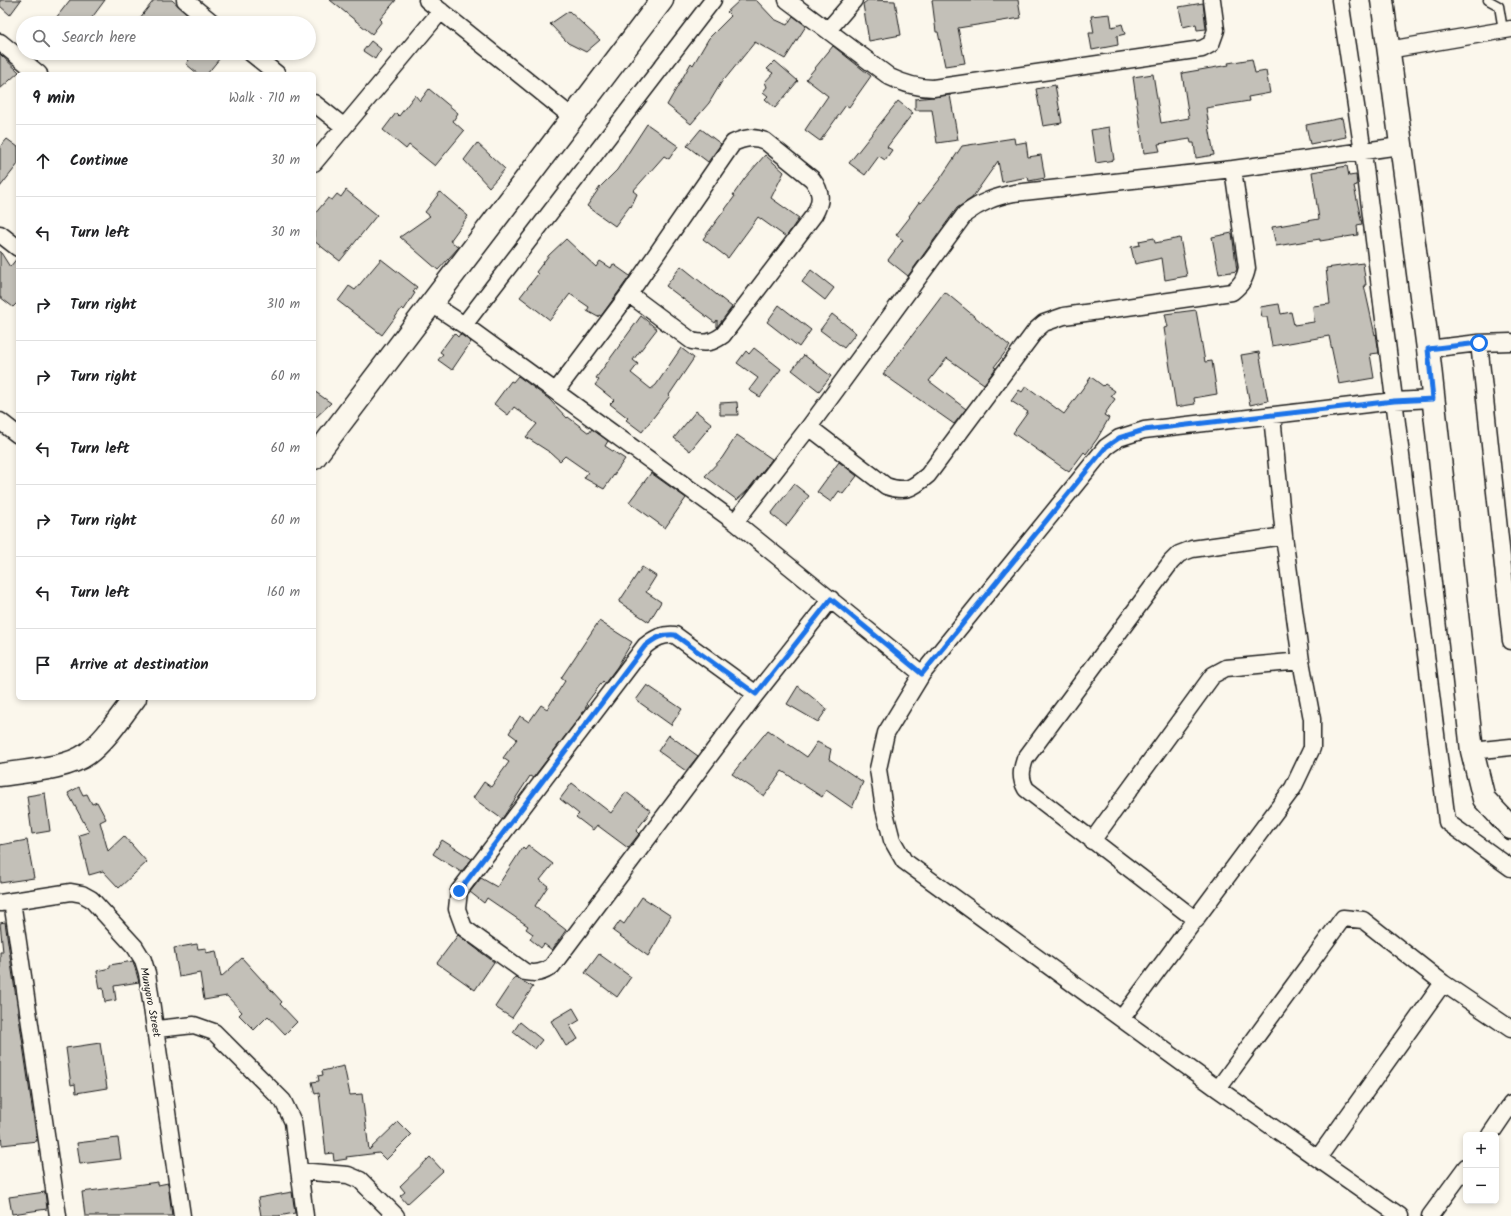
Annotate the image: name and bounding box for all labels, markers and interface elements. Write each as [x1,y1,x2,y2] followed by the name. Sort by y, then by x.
[16,16,316,60] search box
[62,26,136,50] text: Search here
[30,27,52,49] icon: search
[32,85,75,112] text: 9 min
[229,88,300,109] text: Walk · 710 m
[70,149,128,173] text: Continue
[32,150,54,172] icon: ahead
[271,150,300,171] text: 30 m
[70,221,130,245] text: Turn left
[32,222,54,244] icon: left
[271,222,300,243] text: 30 m
[70,293,137,317] text: Turn right
[32,294,54,316] icon: right
[266,294,300,315] text: 310 m
[1470,334,1488,352] route start
[70,365,137,389] text: Turn right
[32,366,54,388] icon: right
[271,366,300,387] text: 60 m
[70,437,130,461] text: Turn left
[32,438,54,460] icon: left
[271,438,300,459] text: 60 m
[70,509,137,533] text: Turn right
[32,510,54,532] icon: right
[271,510,300,531] text: 60 m
[70,581,130,605] text: Turn left
[32,582,54,604] icon: left
[267,582,300,603] text: 160 m
[70,653,209,677] text: Arrive at destination
[32,654,54,676] icon: arrive
[450,882,468,900] route end
[134,966,166,1039] street label: Munyoro Street
[1463,1132,1499,1204] map controls
[1463,1132,1499,1168] button: +
[1463,1168,1499,1204] button: −

